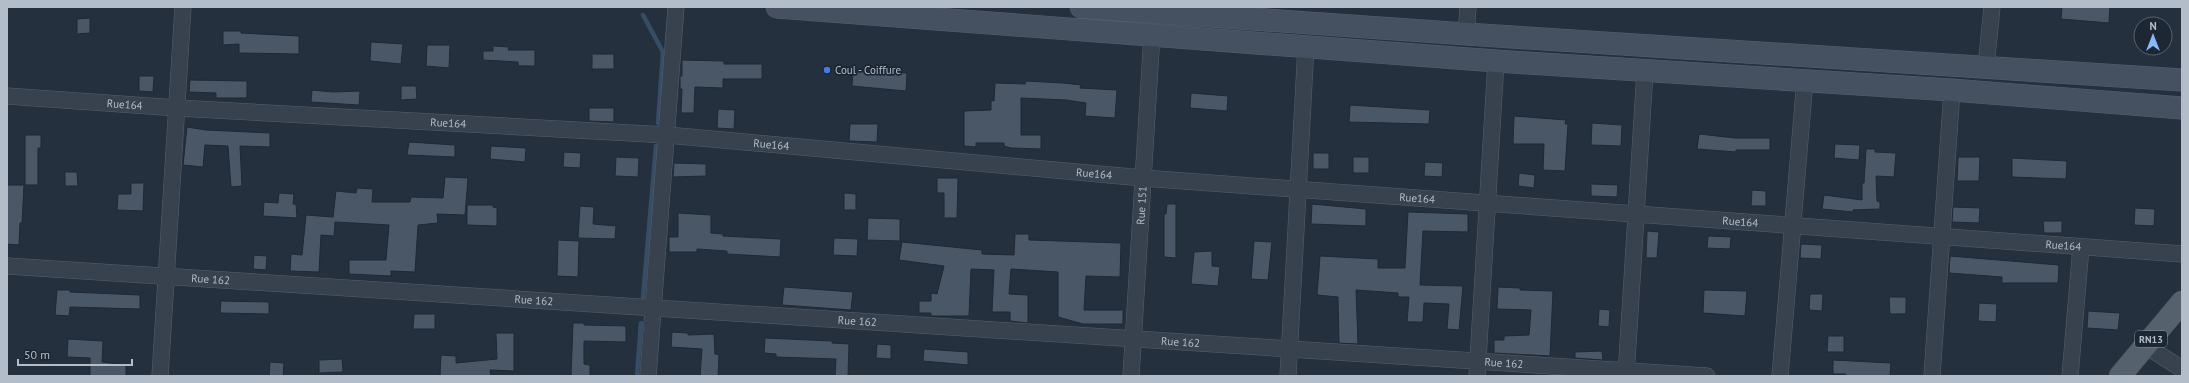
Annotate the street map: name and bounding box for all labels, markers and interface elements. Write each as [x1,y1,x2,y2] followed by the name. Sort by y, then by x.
[2133,16,2173,56] north arrow
[2149,19,2157,33] text: N
[835,63,901,77] place label: Coul - Coiffure
[822,65,832,75] marker: Coul - Coiffure
[106,96,143,113] street label: Rue164
[430,115,467,131] street label: Rue164
[753,136,790,153] street label: Rue164
[1076,165,1113,182] street label: Rue164
[1133,185,1150,225] street label: Rue 151
[1399,190,1436,206] street label: Rue164
[1722,213,1759,230] street label: Rue164
[2045,237,2082,254] street label: Rue164
[191,271,230,287] street label: Rue 162
[514,292,554,308] street label: Rue 162
[837,313,877,329] street label: Rue 162
[2135,331,2167,347] road number: RN13
[1161,334,1200,350] street label: Rue 162
[18,341,132,367] scale bar
[24,347,50,362] text: 50 m
[1484,355,1524,371] street label: Rue 162

